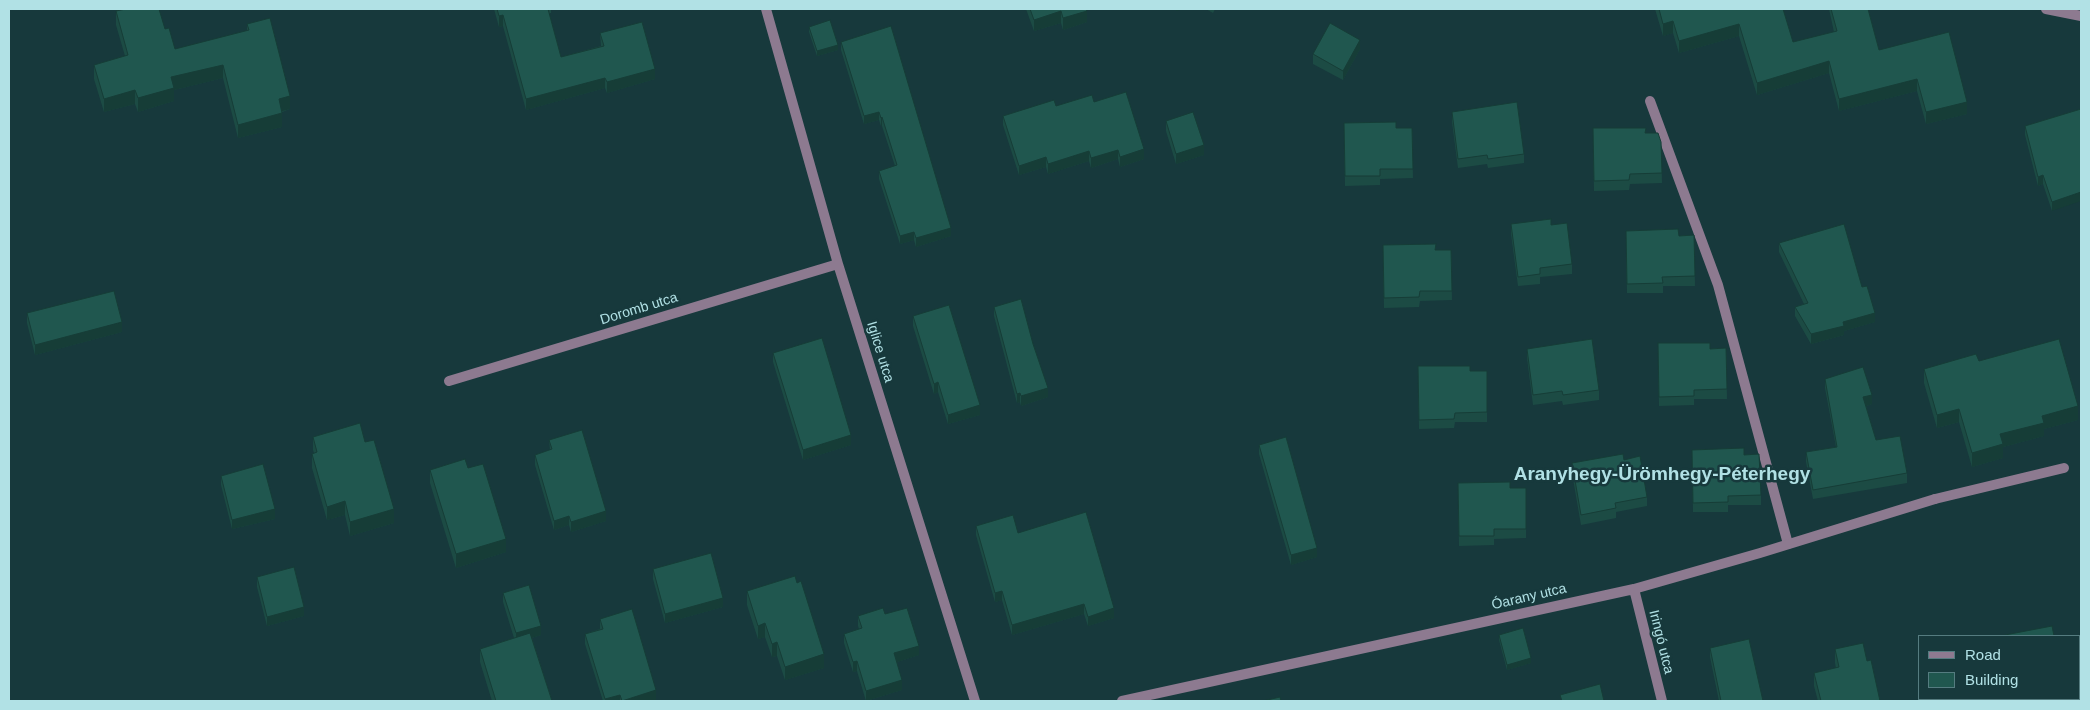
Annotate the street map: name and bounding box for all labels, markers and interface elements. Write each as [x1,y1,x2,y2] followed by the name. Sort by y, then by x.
[598,289,680,329] street label: Doromb utca
[863,319,897,385] street label: Iglice utca
[1514,464,1810,486] district label: Aranyhegy-Ürömhegy-Péterhegy
[1490,580,1568,614] street label: Óarany utca
[1645,608,1677,676] street label: Iringó utca
[1918,635,2080,700] legend
[1965,646,2001,663] text: Road
[1965,671,2018,688] text: Building

